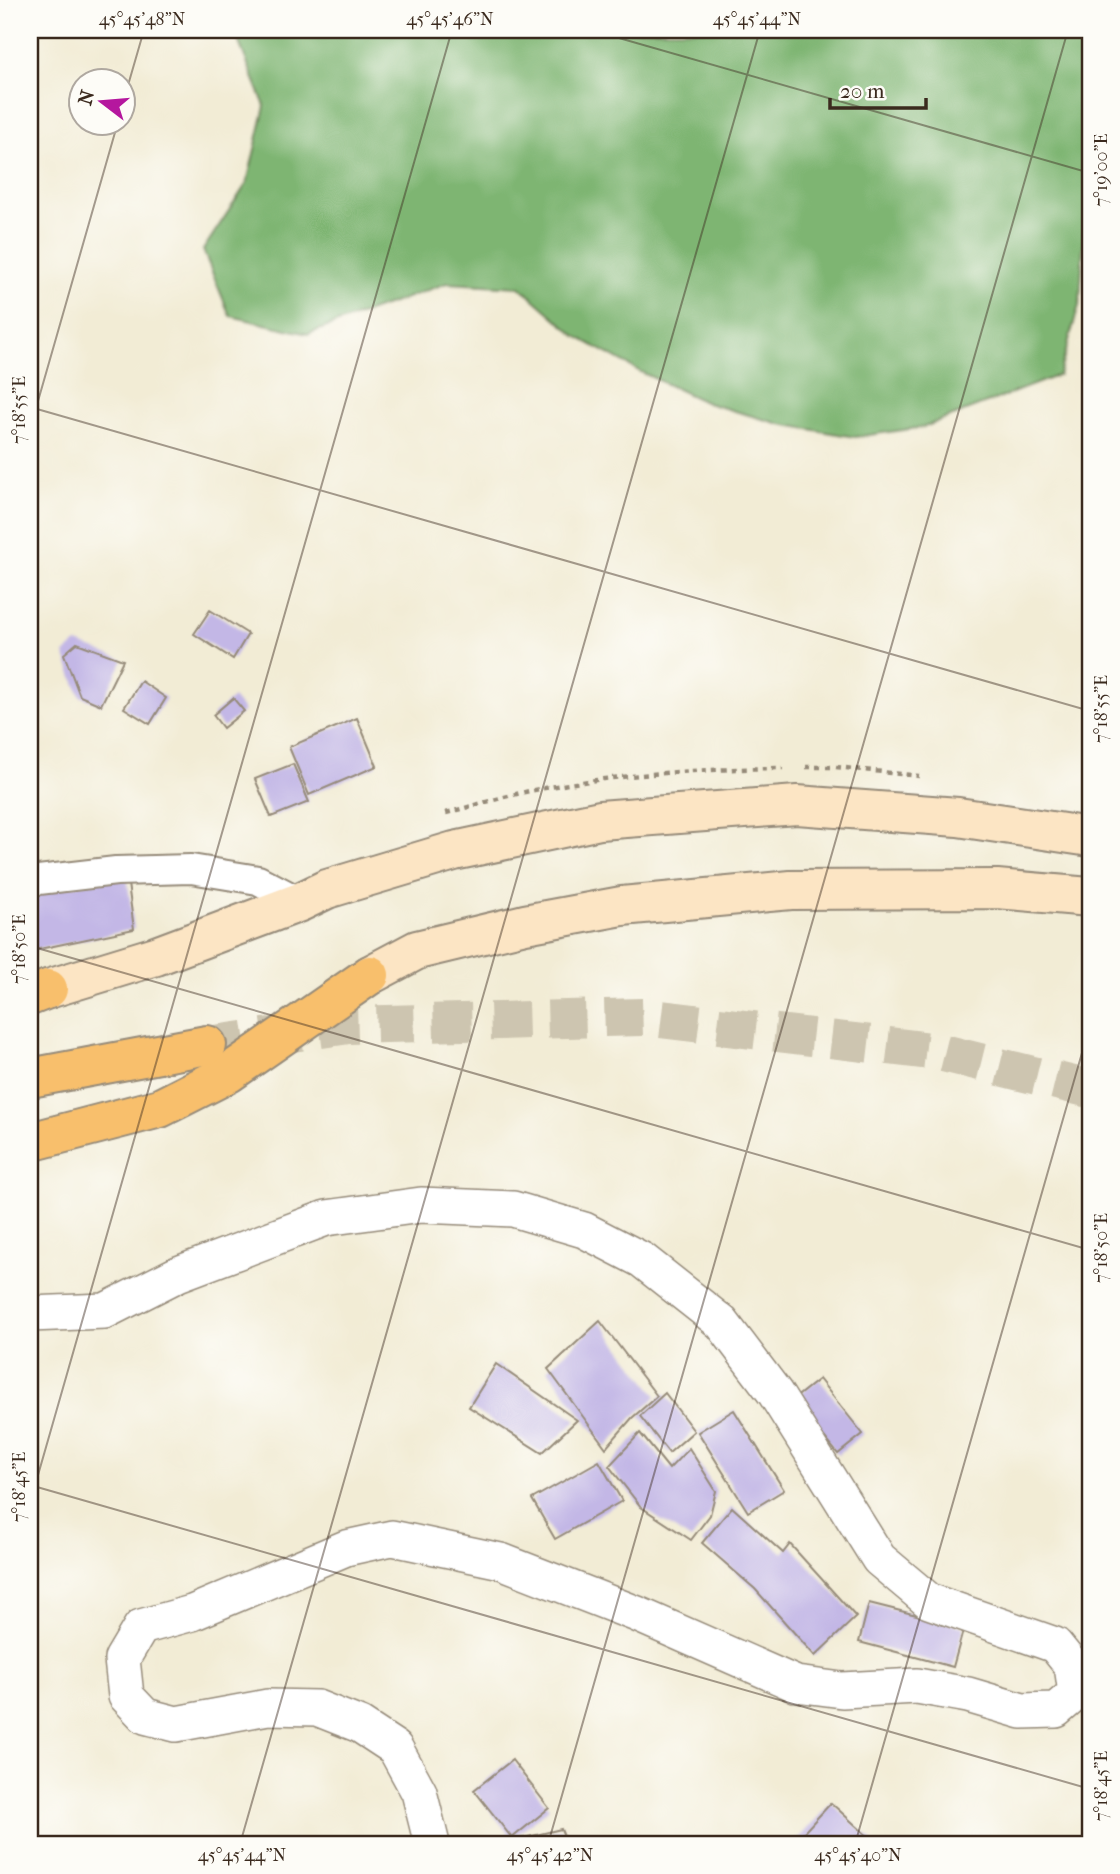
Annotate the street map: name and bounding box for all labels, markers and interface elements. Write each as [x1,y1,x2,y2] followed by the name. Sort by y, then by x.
[99,9,186,30] text: 45°45'48"N
[406,9,494,30] text: 45°45'46"N
[713,9,801,30] text: 45°45'44"N
[66,66,136,136] north arrow
[830,66,926,110] scale bar
[840,79,885,103] text: 20 m
[74,87,99,108] text: N
[1091,134,1112,206] text: 7°19'00"E
[9,376,30,444] text: 7°18'55"E
[1091,675,1112,743] text: 7°18'55"E
[9,914,30,984] text: 7°18'50"E
[1091,1213,1112,1283] text: 7°18'50"E
[9,1452,30,1522] text: 7°18'45"E
[1091,1751,1112,1821] text: 7°18'45"E
[198,1845,286,1866] text: 45°45'44"N
[507,1845,594,1866] text: 45°45'42"N
[814,1845,902,1866] text: 45°45'40"N

